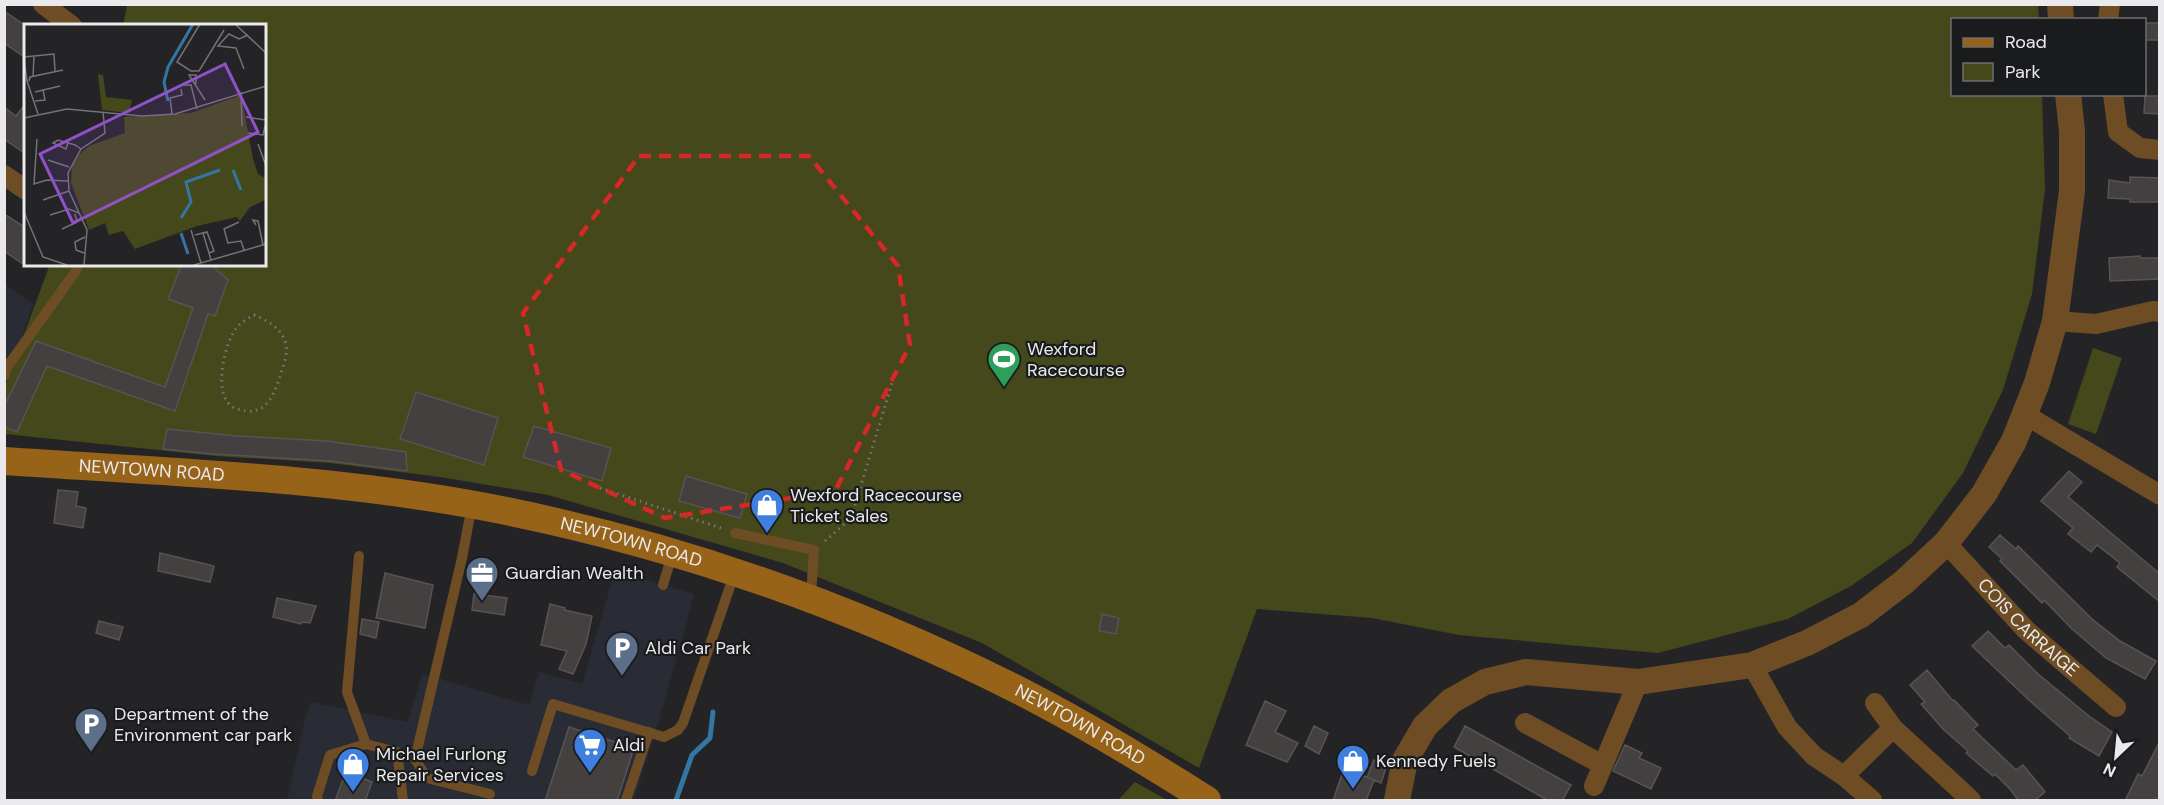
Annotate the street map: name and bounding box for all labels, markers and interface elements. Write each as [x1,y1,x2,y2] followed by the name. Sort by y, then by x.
[1951,18,2146,96] legend
[24,24,266,266] inset map
[2005,30,2047,54] text: Road
[2005,60,2041,84] text: Park
[1027,337,1125,382] place label: Wexford Racecourse
[986,341,1022,388] sports icon: Wexford Racecourse
[78,454,225,487] street label: NEWTOWN ROAD
[790,483,962,528] place label: Wexford Racecourse Ticket Sales
[749,487,785,534] shop icon: Wexford Racecourse Ticket Sales
[558,511,705,573] street label: NEWTOWN ROAD
[464,555,500,602] office icon: Guardian Wealth
[505,561,644,585] place label: Guardian Wealth
[1972,573,2084,682] street label: COIS CARRAIGE
[604,630,640,677] parking icon: Aldi Car Park
[645,636,751,660] place label: Aldi Car Park
[1011,678,1150,771] street label: NEWTOWN ROAD
[114,702,292,747] place label: Department of the Environment car park
[73,706,109,753] parking icon: Department of the Environment car park
[572,727,608,774] supermarket icon: Aldi
[2086,727,2146,787] north arrow
[613,733,645,757] place label: Aldi
[376,742,507,787] place label: Michael Furlong Repair Services
[1335,743,1371,790] shop icon: Kennedy Fuels
[335,746,371,793] shop icon: Michael Furlong Repair Services
[1376,749,1496,773] place label: Kennedy Fuels
[2100,758,2119,782] text: N

